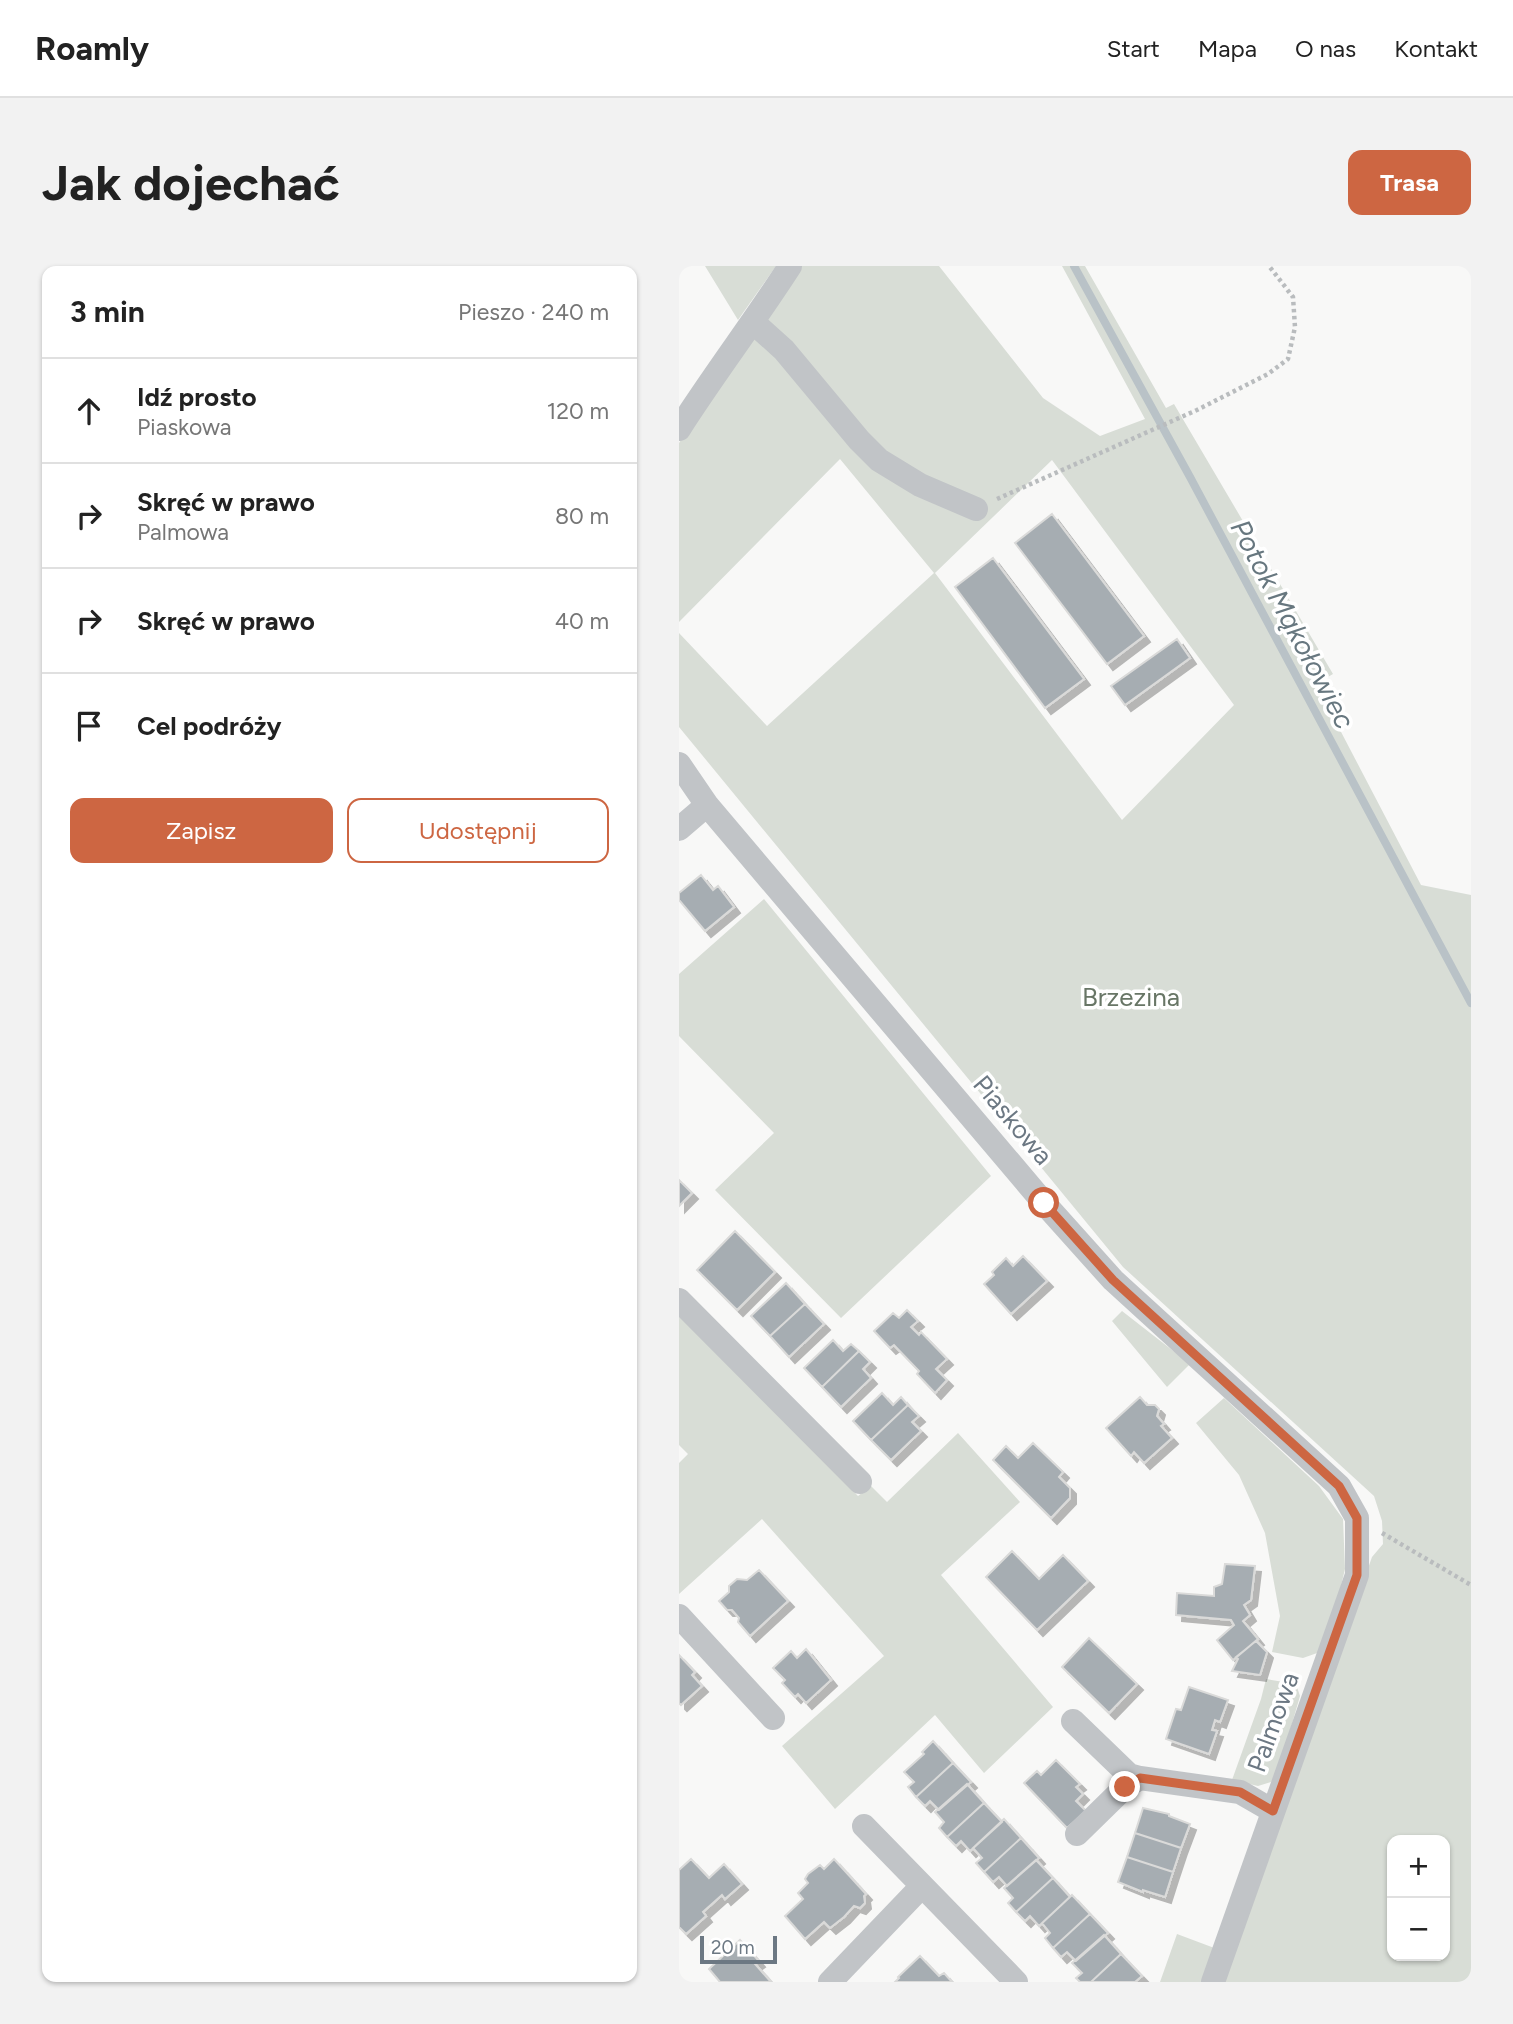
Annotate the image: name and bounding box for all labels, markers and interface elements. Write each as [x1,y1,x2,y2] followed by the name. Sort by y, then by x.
[35,29,149,68] text: Roamly
[1107,34,1160,63] text: Start
[1198,34,1257,63] text: Mapa
[1295,34,1356,63] text: O nas
[1394,34,1478,63] text: Kontakt
[1348,150,1471,215] button: Trasa
[42,153,340,212] text: Jak dojechać
[70,293,145,330] text: 3 min
[458,298,609,326] text: Pieszo · 240 m
[137,381,257,413] text: Idź prosto
[70,392,108,430] icon: ahead
[547,397,609,425] text: 120 m
[137,413,232,441] text: Piaskowa
[137,486,315,518] text: Skręć w prawo
[70,497,108,535] icon: right
[555,502,609,530] text: 80 m
[1223,513,1363,735] water label: Potok Mąkołowiec
[137,518,229,546] text: Palmowa
[70,602,108,640] icon: right
[137,605,315,637] text: Skręć w prawo
[555,607,609,635] text: 40 m
[70,707,108,745] icon: arrive
[137,710,281,742] text: Cel podróży
[70,798,333,863] button: Zapisz
[347,798,609,863] button: Udostępnij
[1082,981,1180,1013] park label: Brzezina
[966,1069,1060,1171] street label: Piaskowa
[1028,1187,1059,1218] route start
[1240,1668,1306,1776] street label: Palmowa
[1109,1771,1140,1802] route end
[1387,1835,1450,1961] map controls
[1387,1835,1450,1898] button: +
[1387,1898,1450,1961] button: −
[700,1933,777,1965] scale bar
[711,1936,755,1959] text: 20 m

